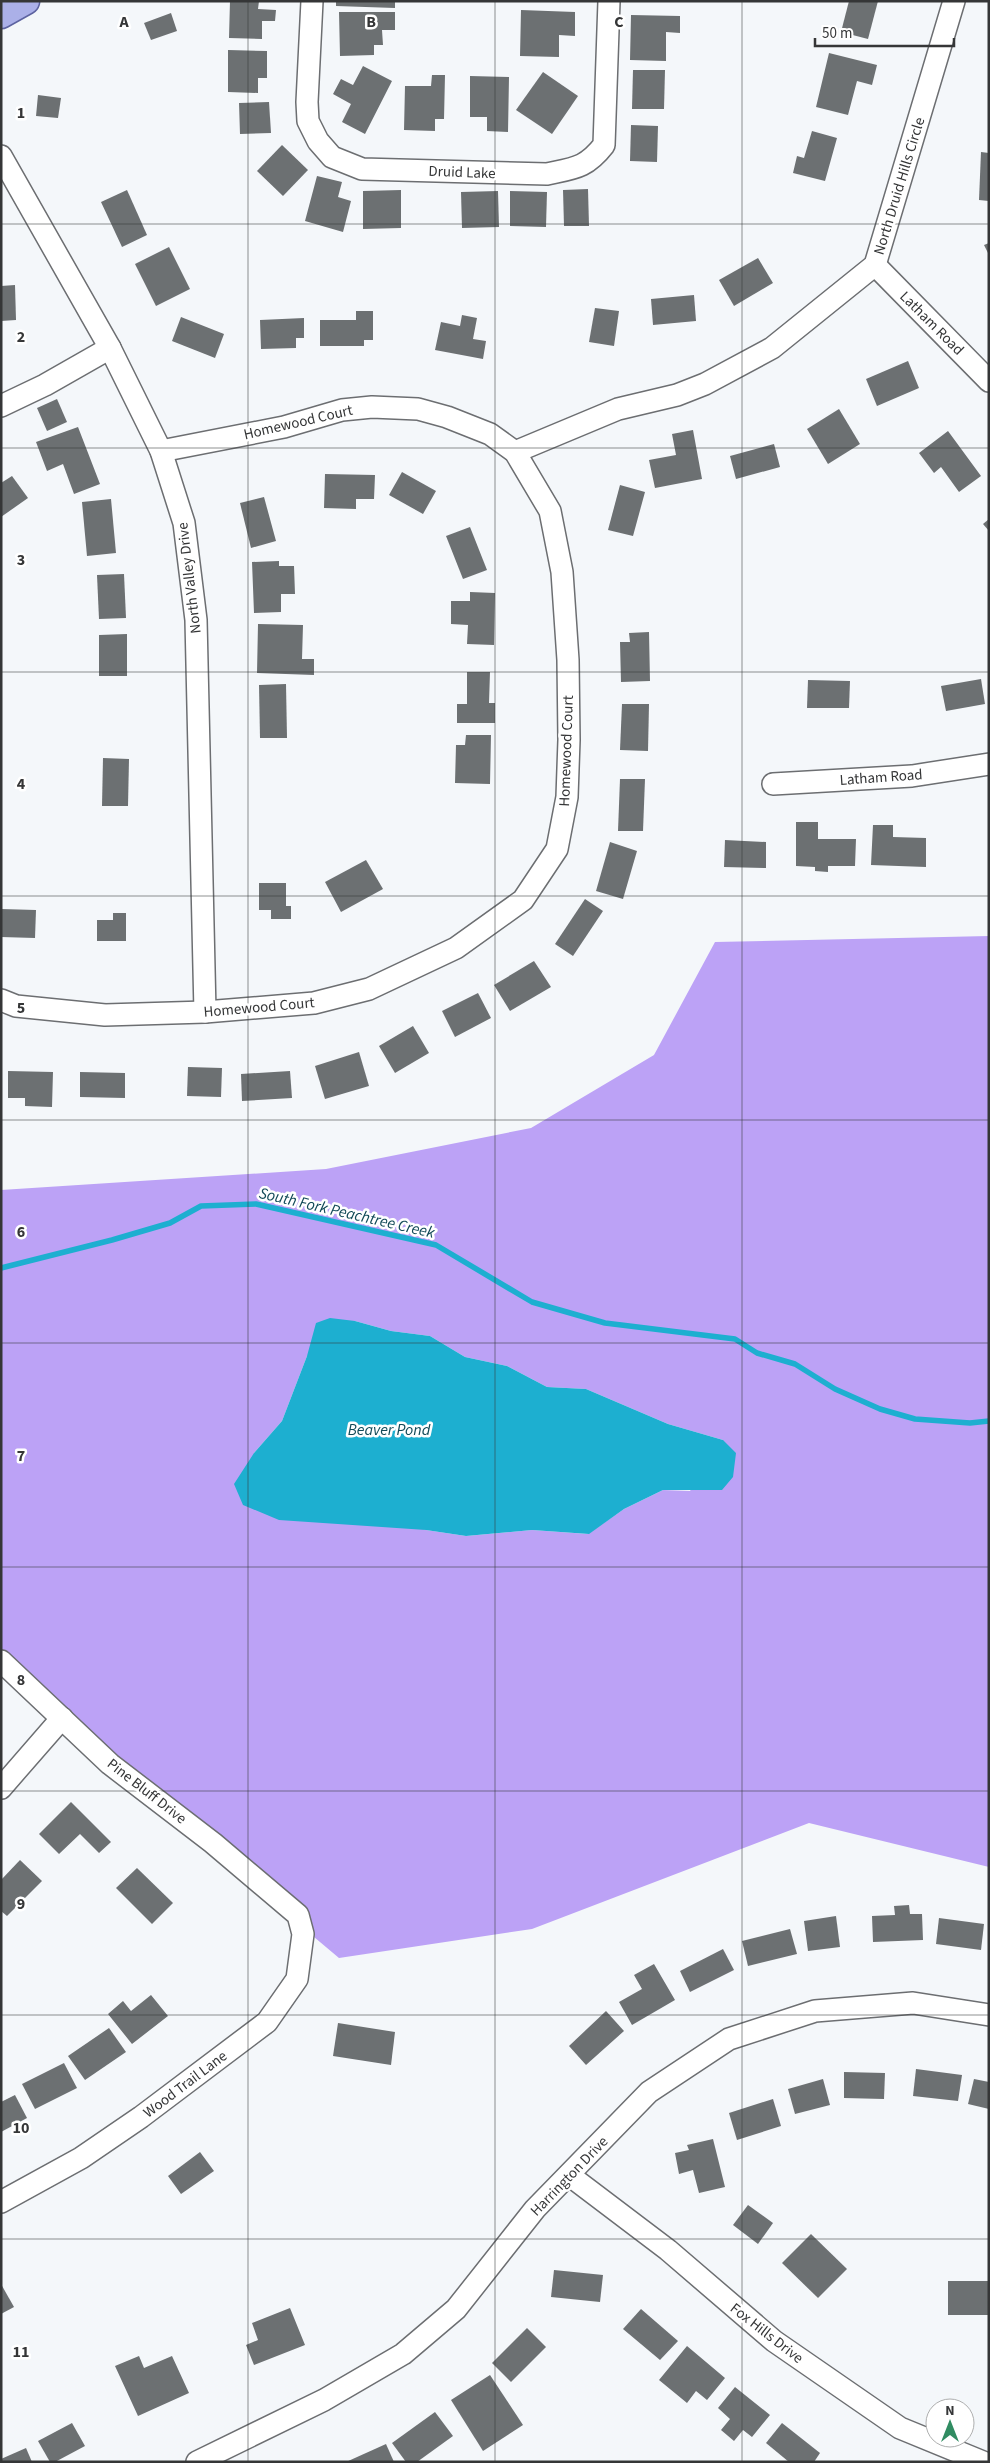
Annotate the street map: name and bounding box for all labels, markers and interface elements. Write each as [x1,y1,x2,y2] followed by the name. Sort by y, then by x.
[118,11,129,33] text: A
[366,11,376,33] text: B
[614,11,624,33] text: C
[815,15,954,47] scale bar
[822,23,852,44] text: 50 m
[17,102,25,124] text: 1
[869,115,930,257] street label: North Druid Hills Circle
[428,161,496,184] street label: Druid Lake
[895,287,968,360] street label: Latham Road
[17,326,25,348] text: 2
[242,400,355,445] street label: Homewood Court
[172,521,207,635] street label: North Valley Drive
[17,549,25,571] text: 3
[554,695,579,807] street label: Homewood Court
[839,764,923,791] street label: Latham Road
[17,773,26,795] text: 4
[203,992,315,1023] street label: Homewood Court
[17,997,25,1019] text: 5
[257,1182,437,1244] water label: South Fork Peachtree Creek
[17,1221,25,1243] text: 6
[348,1419,431,1441] water label: Beaver Pond
[17,1445,25,1467] text: 7
[17,1669,25,1691] text: 8
[102,1754,191,1829] street label: Pine Bluff Drive
[17,1893,25,1915] text: 9
[139,2046,232,2123] street label: Wood Trail Lane
[13,2117,29,2139] text: 10
[526,2132,613,2221] street label: Harrington Drive
[726,2298,808,2369] street label: Fox Hills Drive
[13,2341,29,2363] text: 11
[925,2398,975,2448] north arrow
[945,2401,955,2421] text: N

